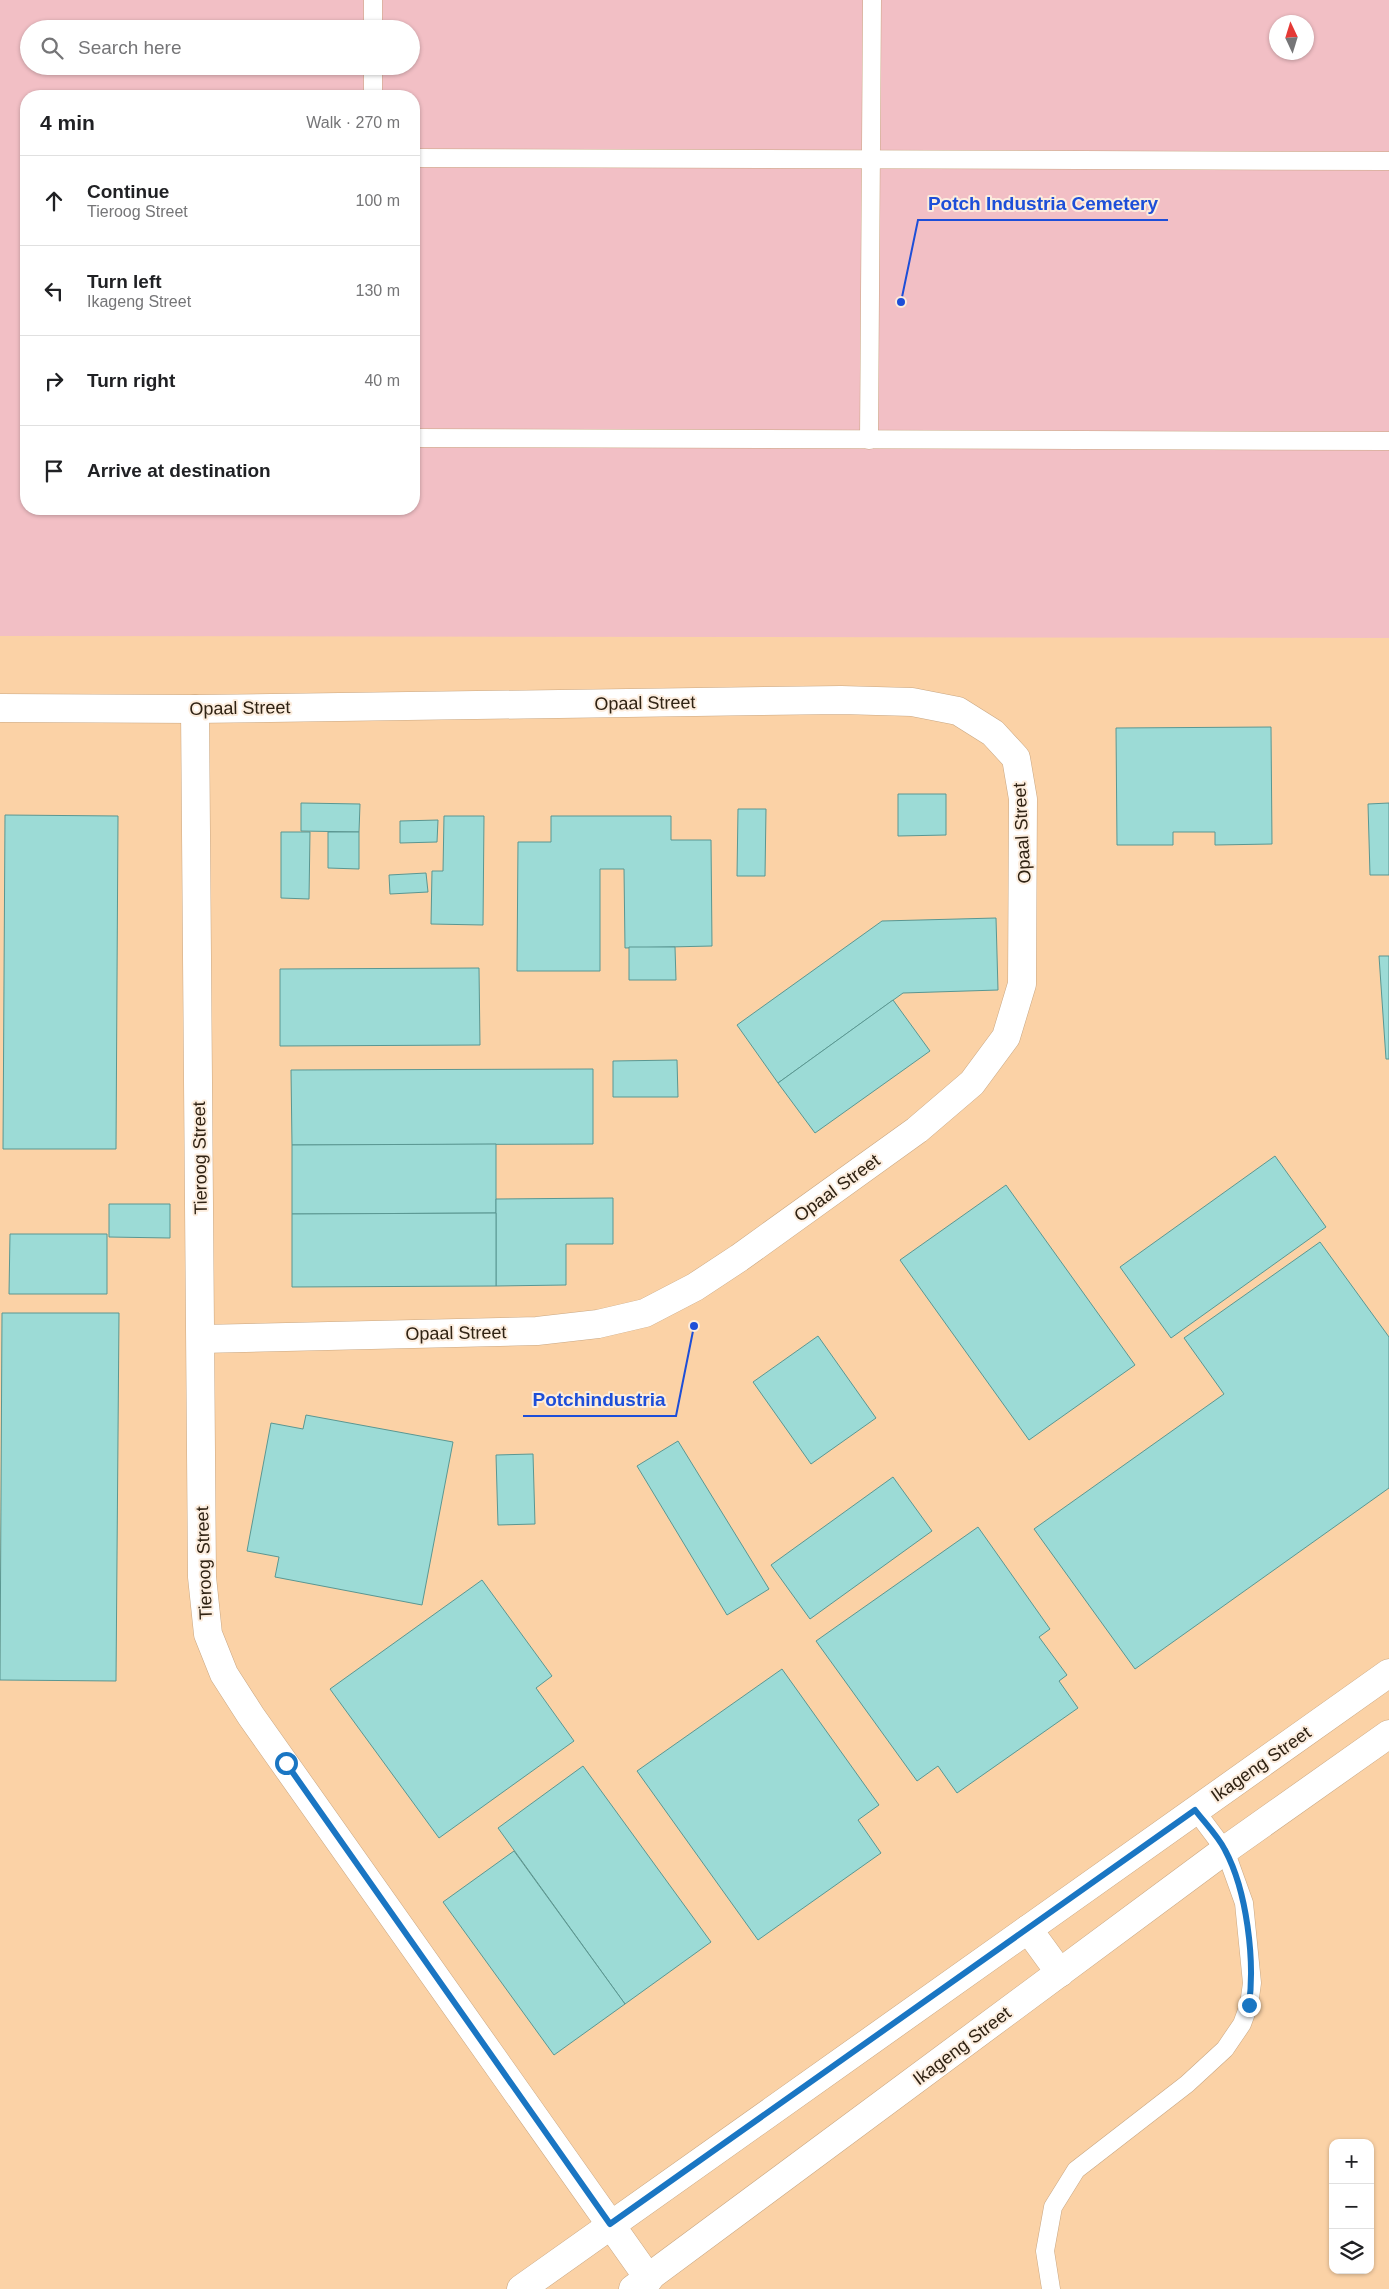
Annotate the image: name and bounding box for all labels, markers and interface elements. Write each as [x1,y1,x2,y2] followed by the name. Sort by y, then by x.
[1269,15,1314,60] north arrow
[20,20,420,75] search box
[38,34,66,62] icon: search
[78,37,182,58] text: Search here
[40,111,95,134] text: 4 min
[306,114,400,131] text: Walk · 270 m
[87,181,169,202] text: Continue
[918,186,1168,220] callout: Potch Industria Cemetery
[40,187,68,215] icon: ahead
[356,192,400,209] text: 100 m
[928,193,1159,214] text: Potch Industria Cemetery
[87,203,188,220] text: Tieroog Street
[87,271,162,292] text: Turn left
[40,277,68,305] icon: left
[356,282,400,299] text: 130 m
[87,293,191,310] text: Ikageng Street
[40,367,68,395] icon: right
[87,370,175,391] text: Turn right
[364,372,400,389] text: 40 m
[40,457,68,485] icon: arrive
[87,460,271,481] text: Arrive at destination
[594,692,696,714] street label: Opaal Street
[189,697,291,719] street label: Opaal Street
[1009,782,1035,884] street label: Opaal Street
[189,1101,211,1215] street label: Tieroog Street
[790,1150,884,1226] street label: Opaal Street
[405,1322,507,1344] street label: Opaal Street
[523,1382,676,1416] callout: Potchindustria
[532,1389,666,1410] text: Potchindustria
[192,1506,216,1620] street label: Tieroog Street
[1207,1722,1315,1806] street label: Ikageng Street
[275,1752,298,1775] route start
[1238,1994,1261,2017] route end
[909,2003,1015,2089] street label: Ikageng Street
[1329,2139,1374,2274] map controls
[1329,2139,1374,2184] button: +
[1329,2184,1374,2229] button: −
[1329,2229,1374,2274] button: layers

